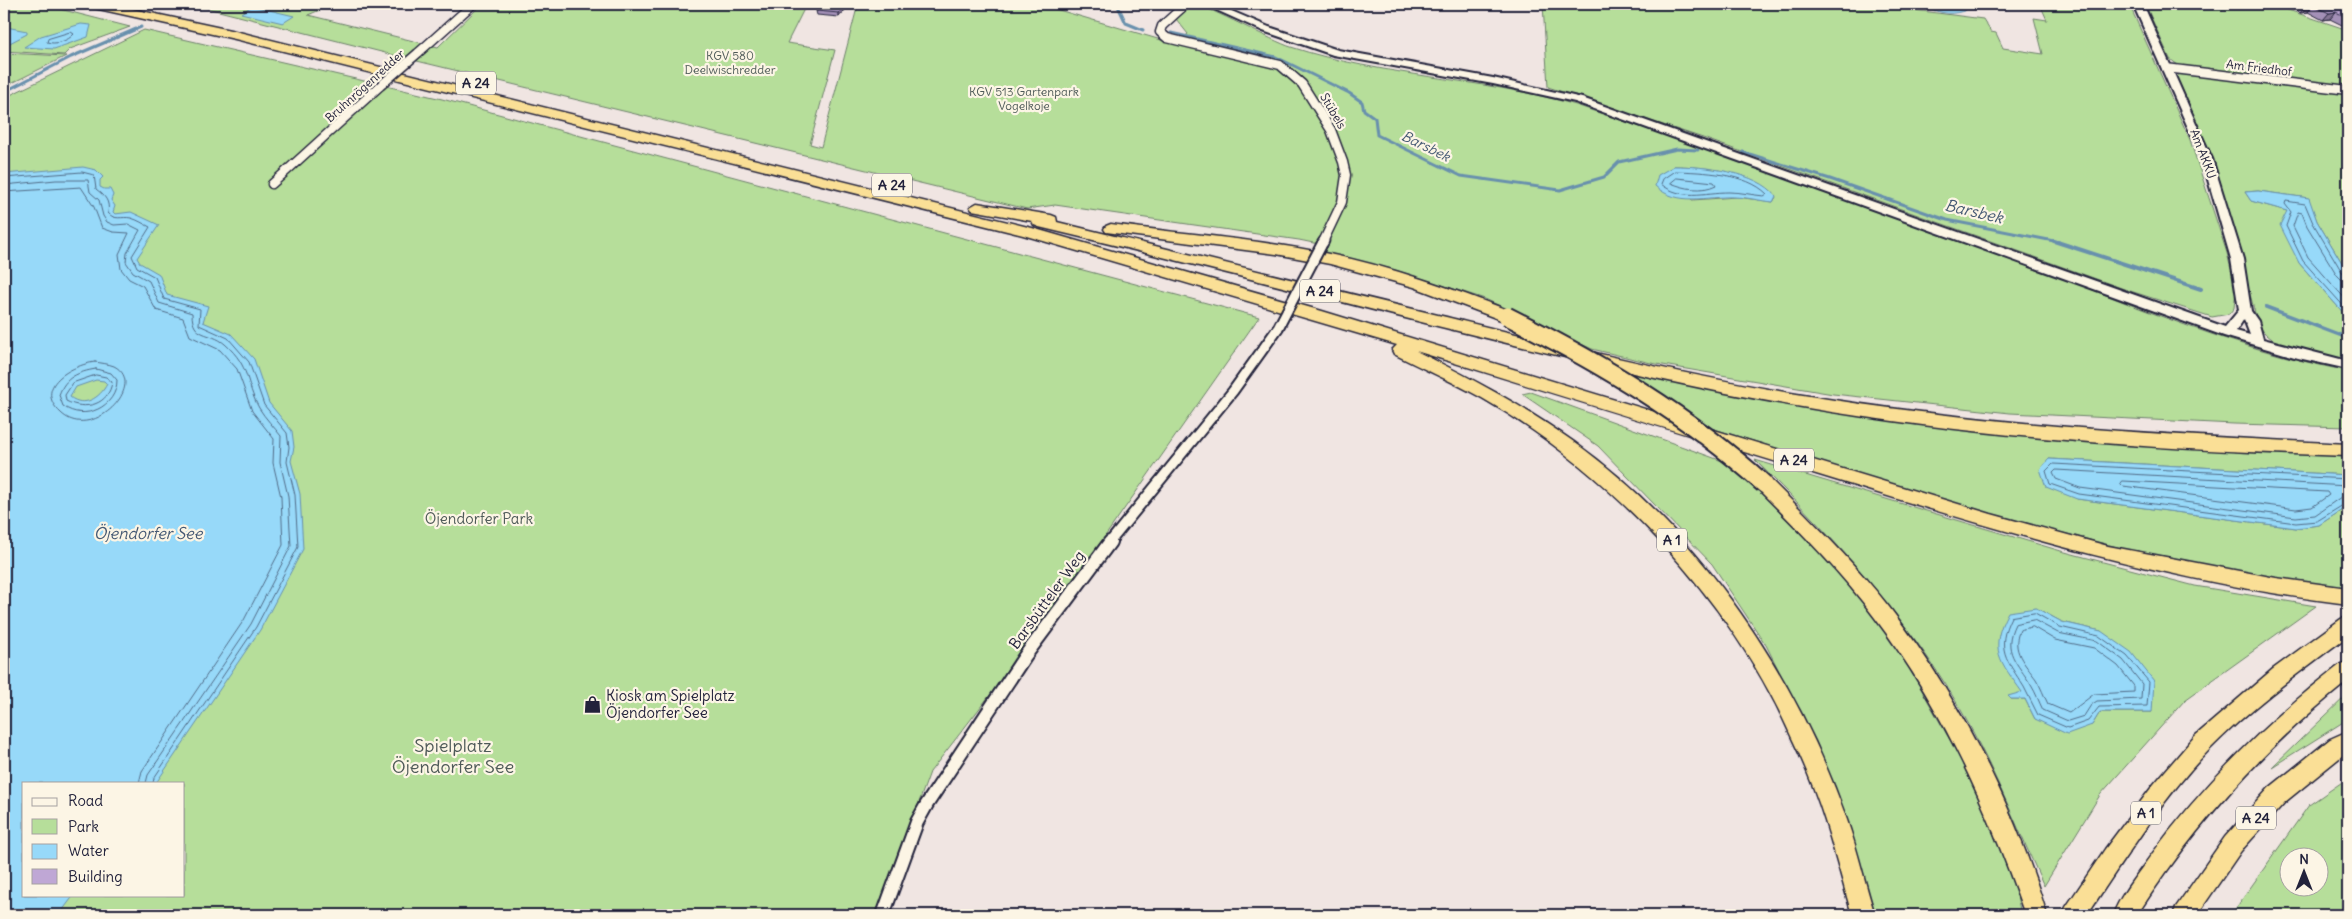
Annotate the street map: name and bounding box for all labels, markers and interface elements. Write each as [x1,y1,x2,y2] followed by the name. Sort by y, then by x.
[322,46,408,125] street label: Bruhnrögenredder
[684,48,776,77] park label: KGV 580 Deelwischredder
[2225,56,2294,79] street label: Am Friedhof
[456,72,496,95] road number: A 24
[969,84,1079,113] park label: KGV 513 Gartenpark Vogelkoje
[1317,90,1350,131] street label: Stübels
[1399,127,1454,166] water label: Barsbek
[2187,127,2220,181] street label: Am AKKU
[872,174,912,196] road number: A 24
[1943,195,2007,228] water label: Barsbek
[1300,280,1340,302] road number: A 24
[1774,448,1814,472] road number: A 24
[425,509,534,528] park label: Öjendorfer Park
[94,523,204,543] water label: Öjendorfer See
[1657,528,1687,552] road number: A 1
[1005,547,1089,653] street label: Barsbütteler Weg
[606,686,735,722] place label: Kiosk am Spielplatz Öjendorfer See
[582,695,602,715] shop icon: Kiosk am Spielplatz Öjendorfer See
[392,734,514,778] park label: Spielplatz Öjendorfer See
[22,782,185,896] legend
[68,791,103,810] text: Road
[2131,801,2161,824] road number: A 1
[2236,806,2276,830] road number: A 24
[68,817,99,836] text: Park
[68,841,109,860] text: Water
[2280,846,2330,896] north arrow
[2299,850,2309,868] text: N
[68,867,123,886] text: Building

